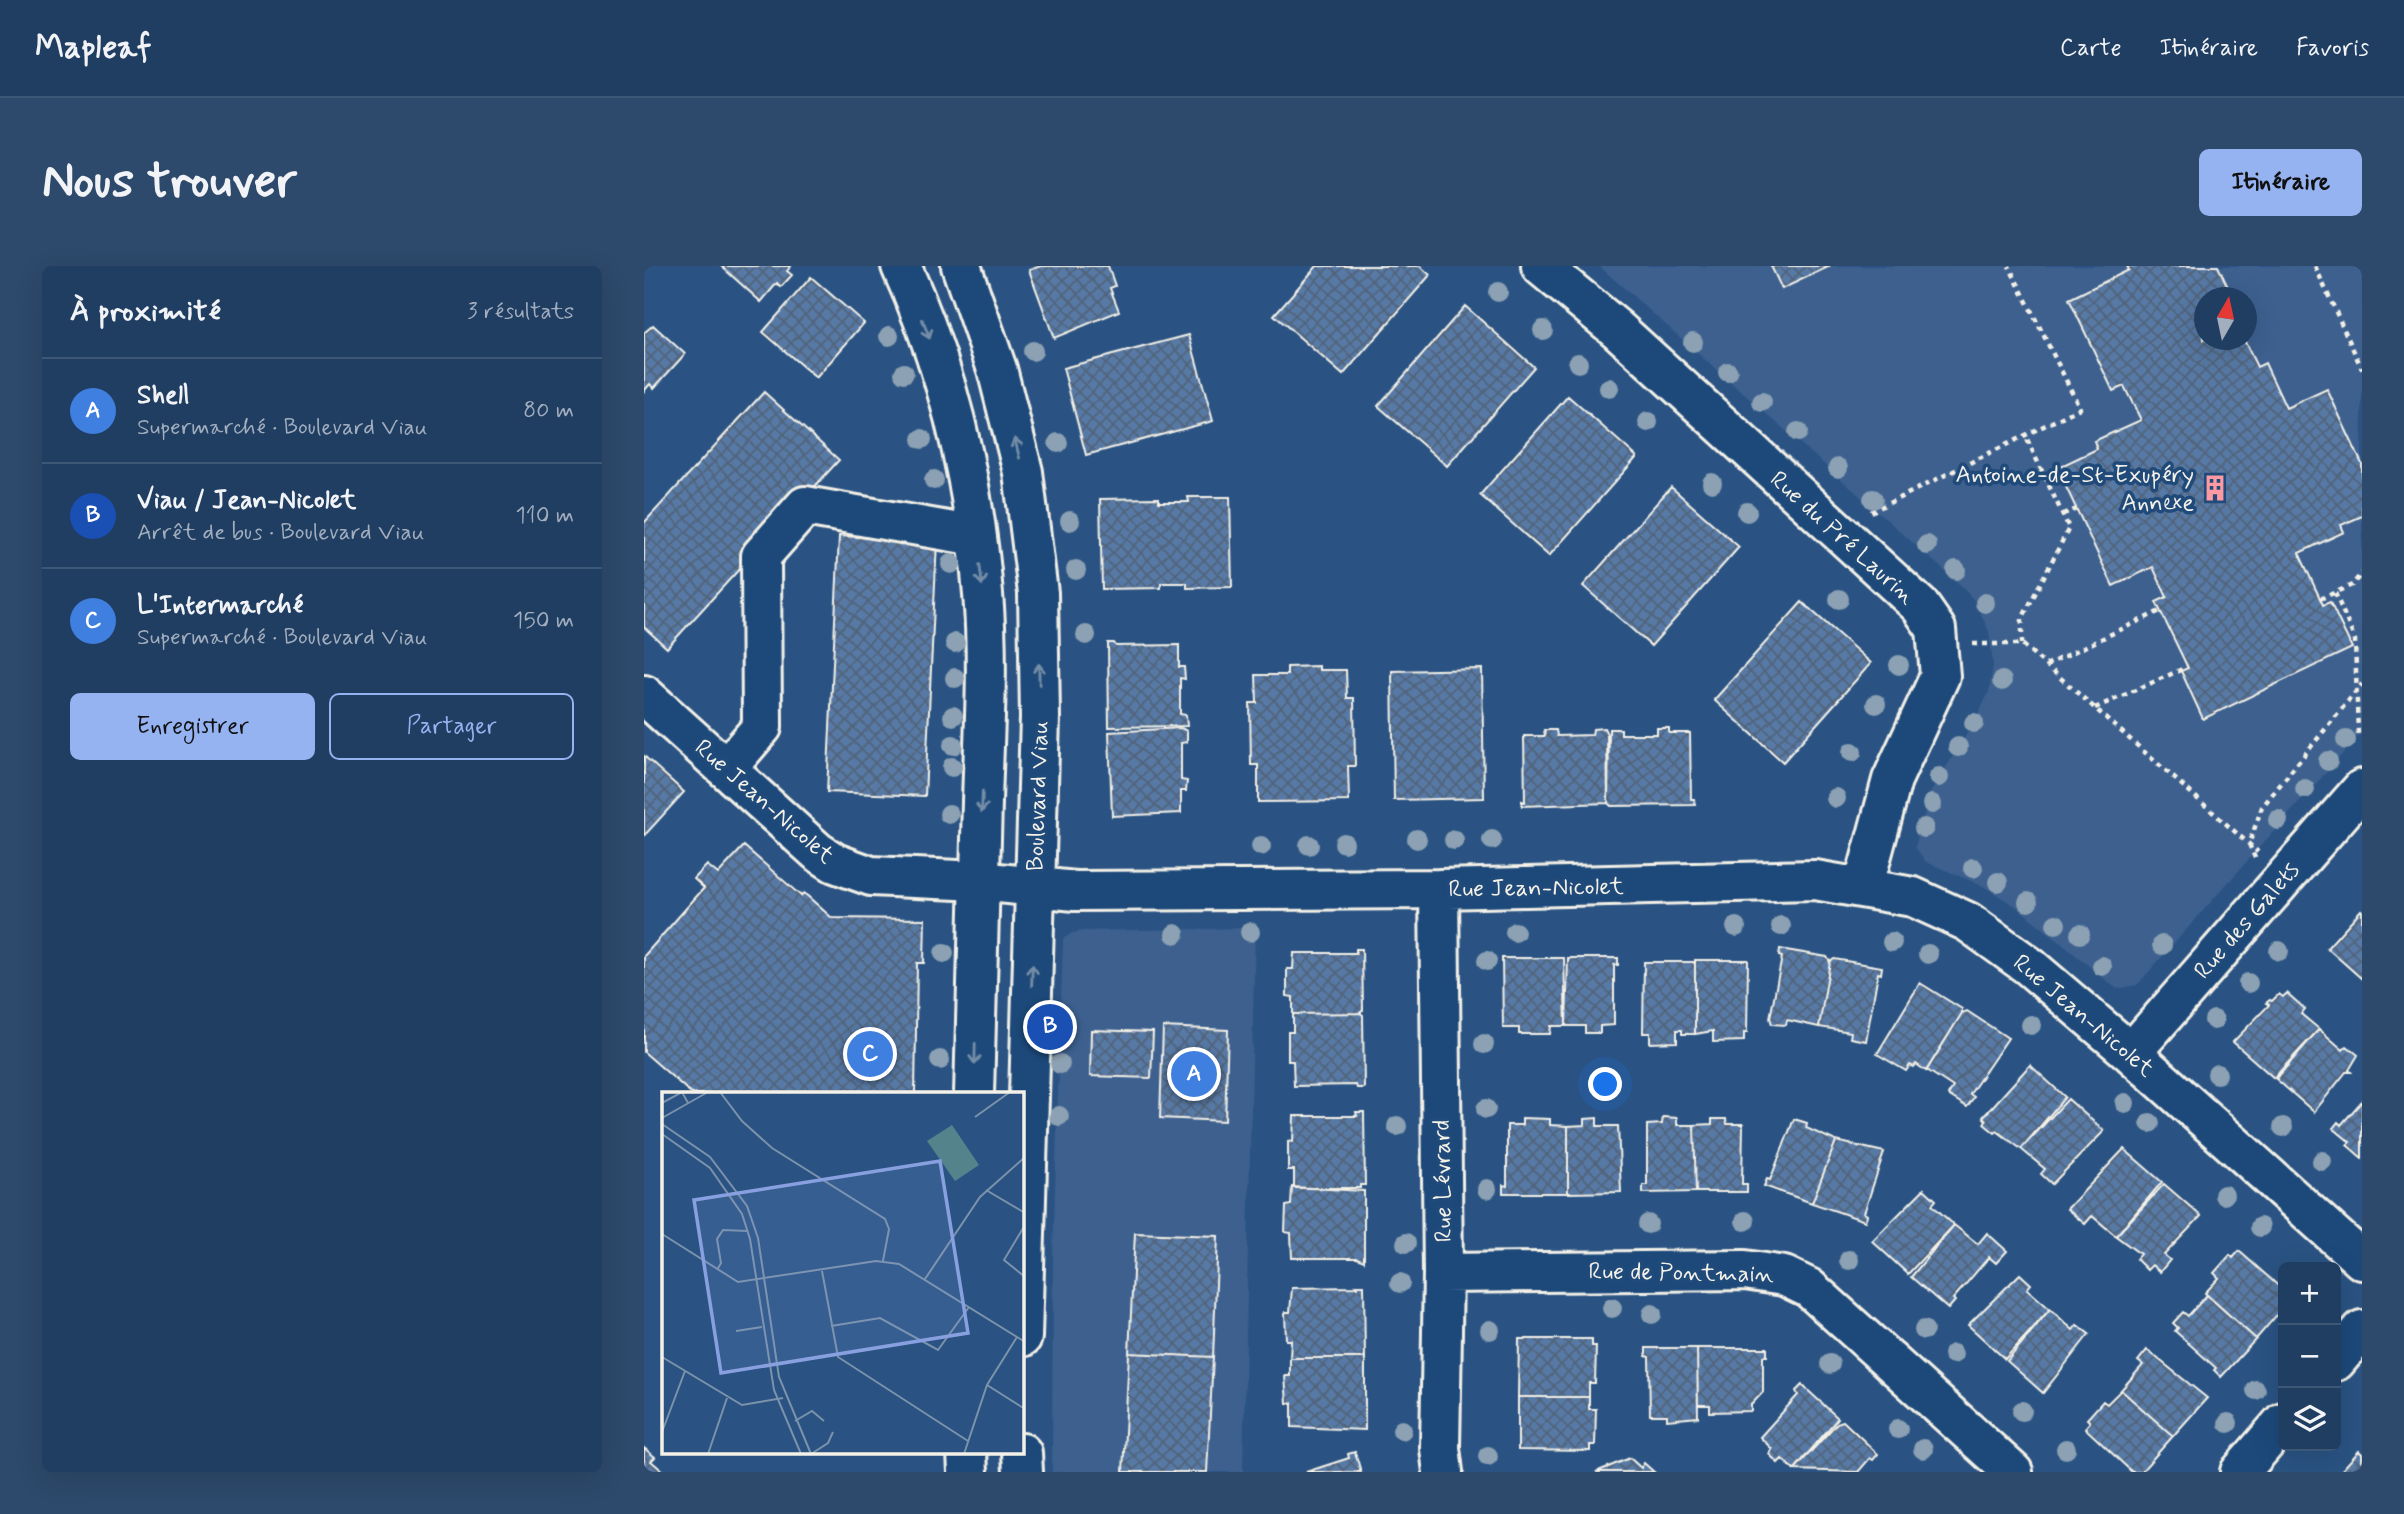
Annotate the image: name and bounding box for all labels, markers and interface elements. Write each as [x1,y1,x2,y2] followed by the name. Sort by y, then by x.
[35,26,151,70] text: Mapleaf
[2060,33,2122,64] text: Carte
[2160,33,2258,64] text: Itinéraire
[2296,33,2369,64] text: Favoris
[2199,149,2362,216] button: Itinéraire
[42,150,297,215] text: Nous trouver
[2194,287,2257,350] north arrow
[70,292,221,331] text: À proximité
[467,297,574,327] text: 3 résultats
[921,318,933,340] one-way arrow
[137,379,189,413] text: Shell
[85,396,101,426] text: A
[523,396,574,426] text: 80 m
[137,413,428,443] text: Supermarché · Boulevard Viau
[1010,437,1023,460] one-way arrow
[1956,460,2194,519] place label: Antoine-de-St-Exupéry Annexe
[1763,465,1921,612] street label: Rue du Pré Laurin
[2200,473,2230,503] building icon: Antoine-de-St-Exupéry Annexe
[137,484,356,518] text: Viau / Jean-Nicolet
[86,501,100,531] text: B
[515,501,574,531] text: 110 m
[137,518,424,548] text: Arrêt de bus · Boulevard Viau
[974,563,987,585] one-way arrow
[137,589,303,623] text: L'Intermarché
[85,606,101,636] text: C
[513,606,574,636] text: 150 m
[137,623,428,653] text: Supermarché · Boulevard Viau
[1032,663,1046,686] one-way arrow
[70,693,315,760] button: Enregistrer
[329,693,574,760] button: Partager
[1020,720,1057,872] street label: Boulevard Viau
[688,733,840,871] street label: Rue Jean-Nicolet
[976,790,989,813] one-way arrow
[2188,856,2307,986] street label: Rue des Galets
[1448,871,1624,906] street label: Rue Jean-Nicolet
[2006,948,2160,1084] street label: Rue Jean-Nicolet
[1026,963,1039,986] one-way arrow
[1027,1001,1073,1053] pin: B
[847,1028,893,1080] pin: C
[969,1042,982,1065] one-way arrow
[1171,1048,1217,1100] pin: A
[1588,1067,1622,1101] your location
[662,1092,1024,1454] inset map
[1427,1119,1460,1243] street label: Rue Lévrard
[1588,1256,1774,1291] street label: Rue de Pontmain
[2278,1262,2341,1451] map controls
[2278,1262,2341,1325] button: +
[2278,1325,2341,1388] button: −
[2278,1388,2341,1451] button: layers

